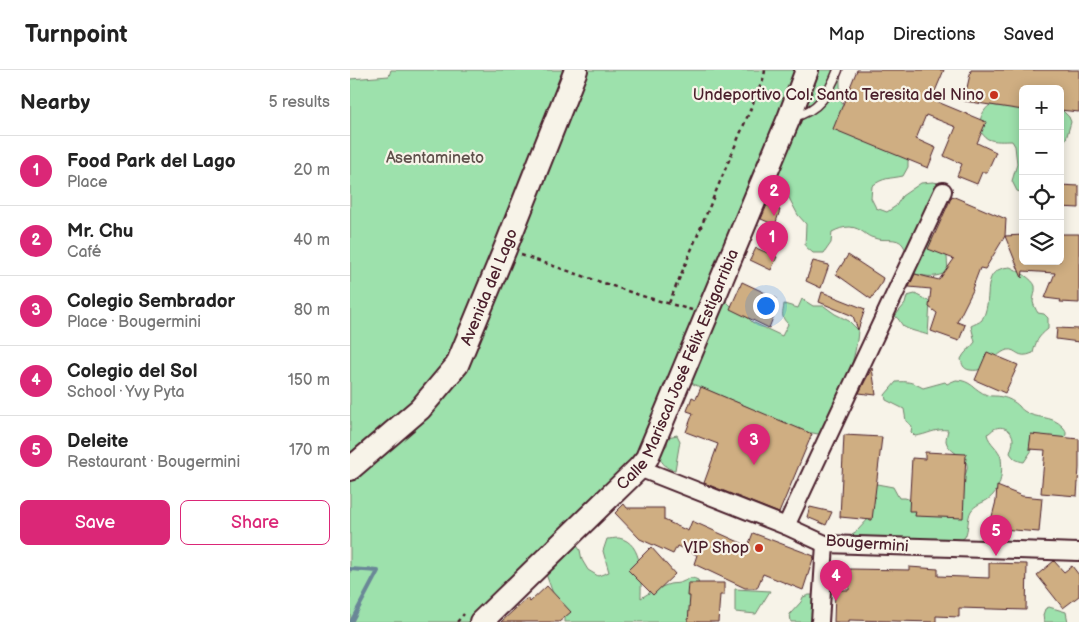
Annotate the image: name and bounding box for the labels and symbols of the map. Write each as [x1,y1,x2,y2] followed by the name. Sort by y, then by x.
[693,86,984,105] place label: Undeportivo Col. Santa Teresita del Nino
[988,89,1000,101] marker: Undeportivo Col. Santa Teresita del Nino
[386,149,484,168] park label: Asentamineto
[758,175,790,216] pin: 2
[756,221,788,262] pin: 1
[457,226,522,348] street label: Avenida del Lago
[613,246,743,494] street label: Calle Mariscal José Félix Estigarribia
[753,293,779,319] your location
[738,424,770,465] pin: 3
[980,515,1012,556] pin: 5
[825,532,909,556] street label: Bougermini
[683,539,749,558] place label: VIP Shop
[753,542,765,554] marker: VIP Shop
[820,560,852,601] pin: 4

